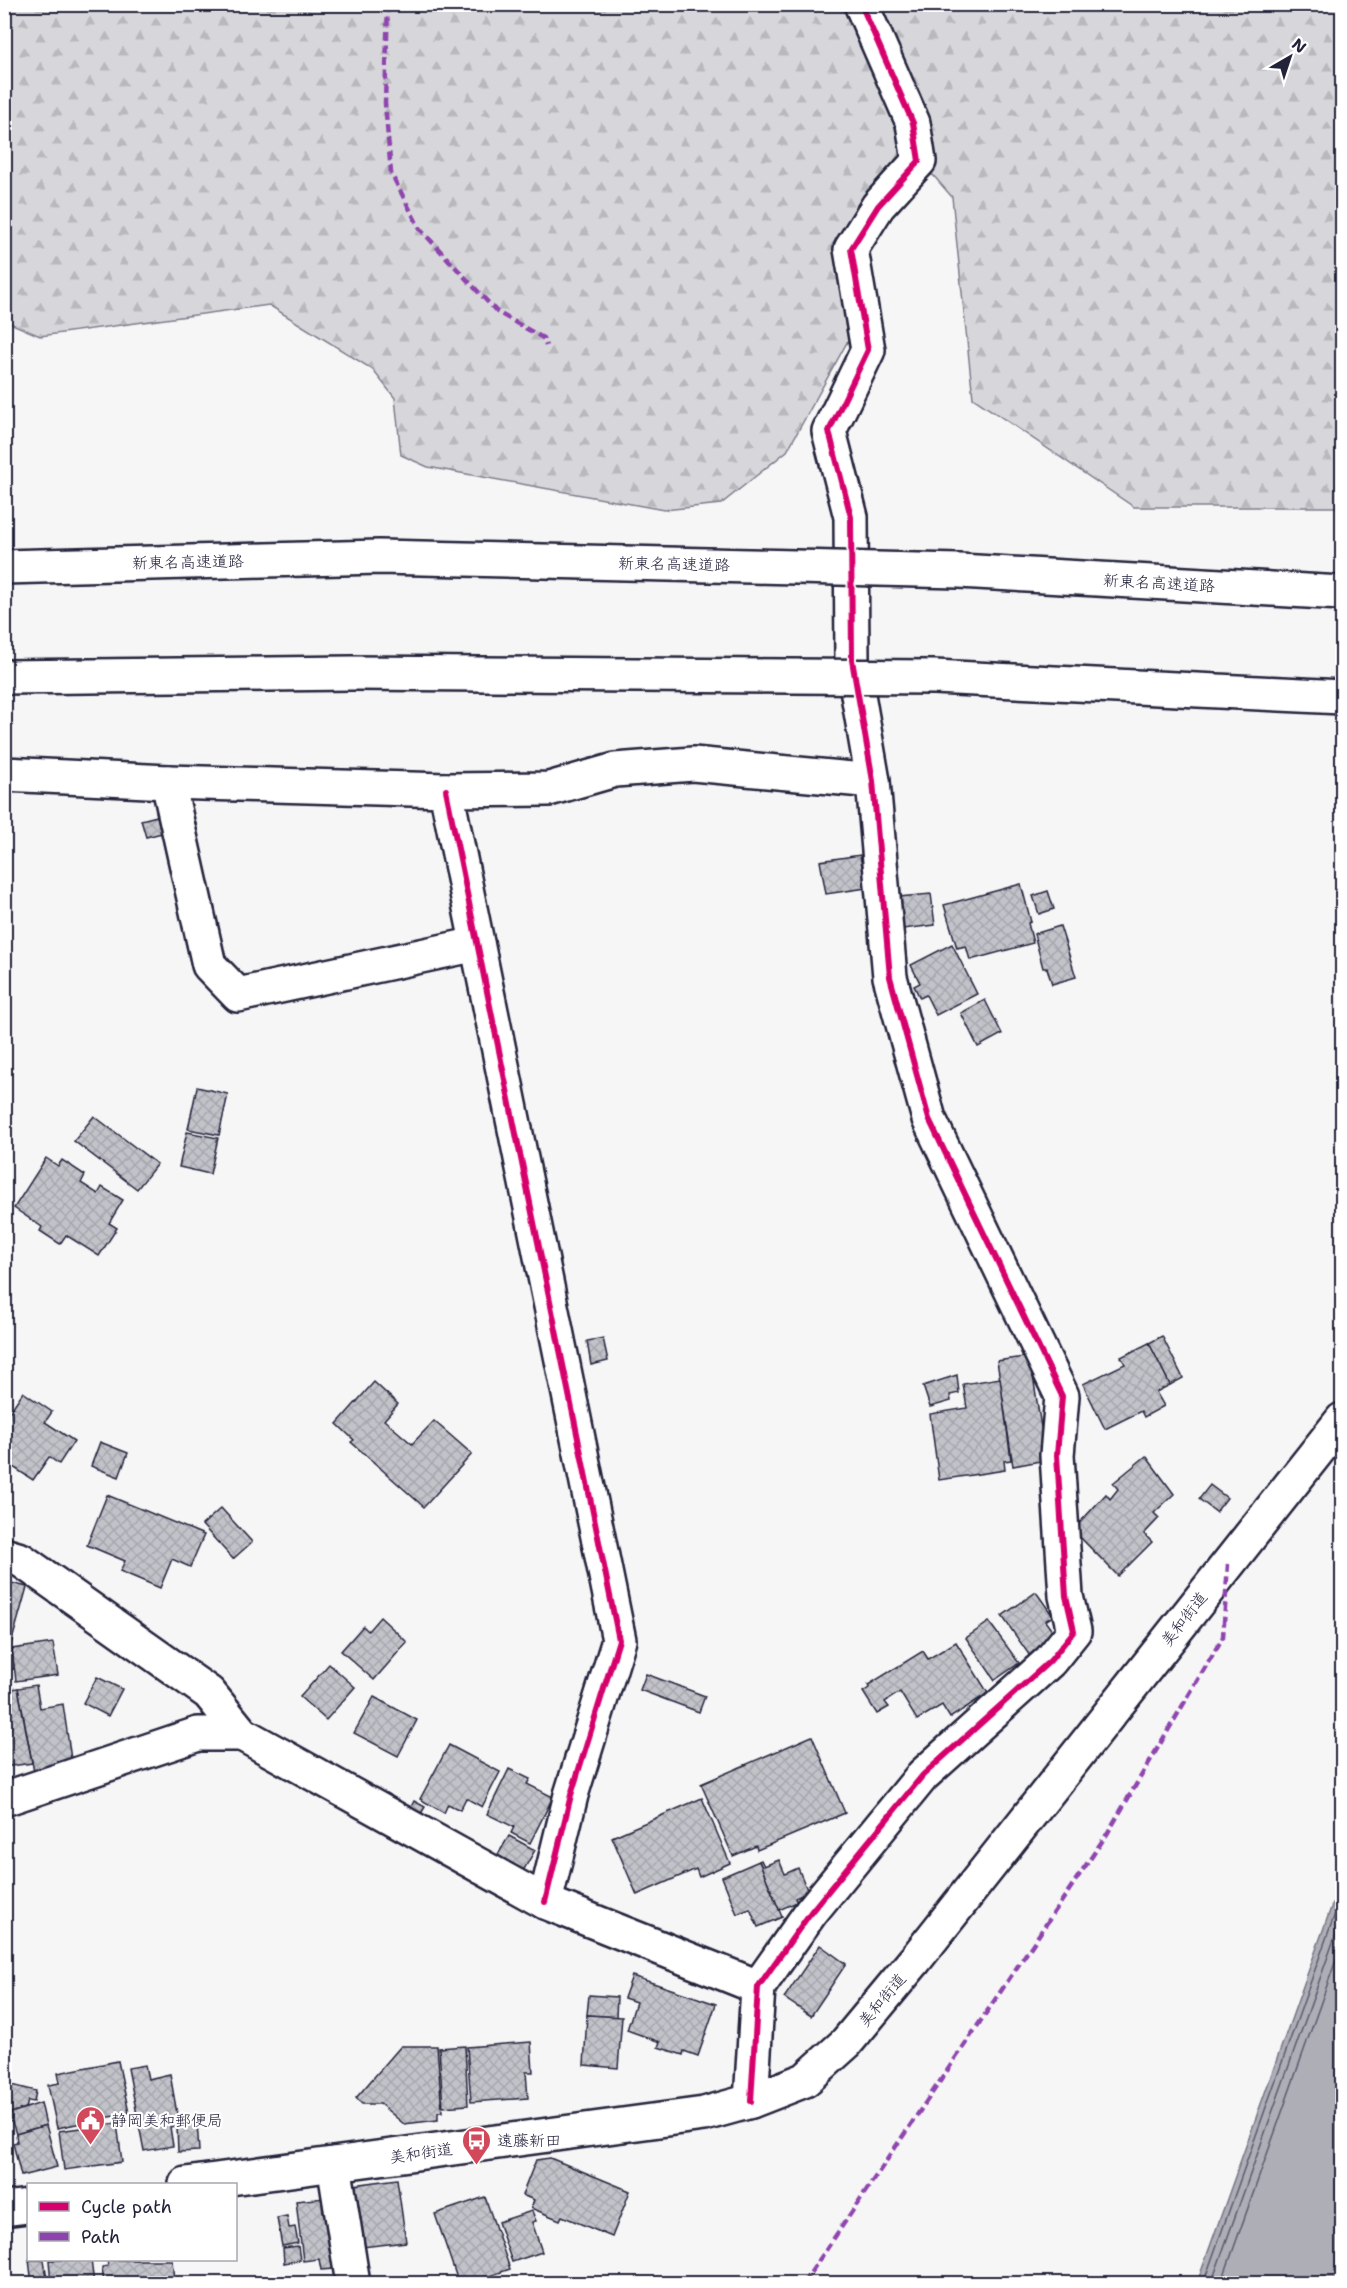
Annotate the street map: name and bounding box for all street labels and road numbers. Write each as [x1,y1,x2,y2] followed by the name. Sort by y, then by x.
[132,551,244,573] street label: 新東名高速道路
[618,553,730,575] street label: 新東名高速道路
[1103,570,1215,596] street label: 新東名高速道路
[1156,1587,1212,1651] street label: 美和街道
[853,1969,911,2031] street label: 美和街道
[388,2138,454,2168] street label: 美和街道

